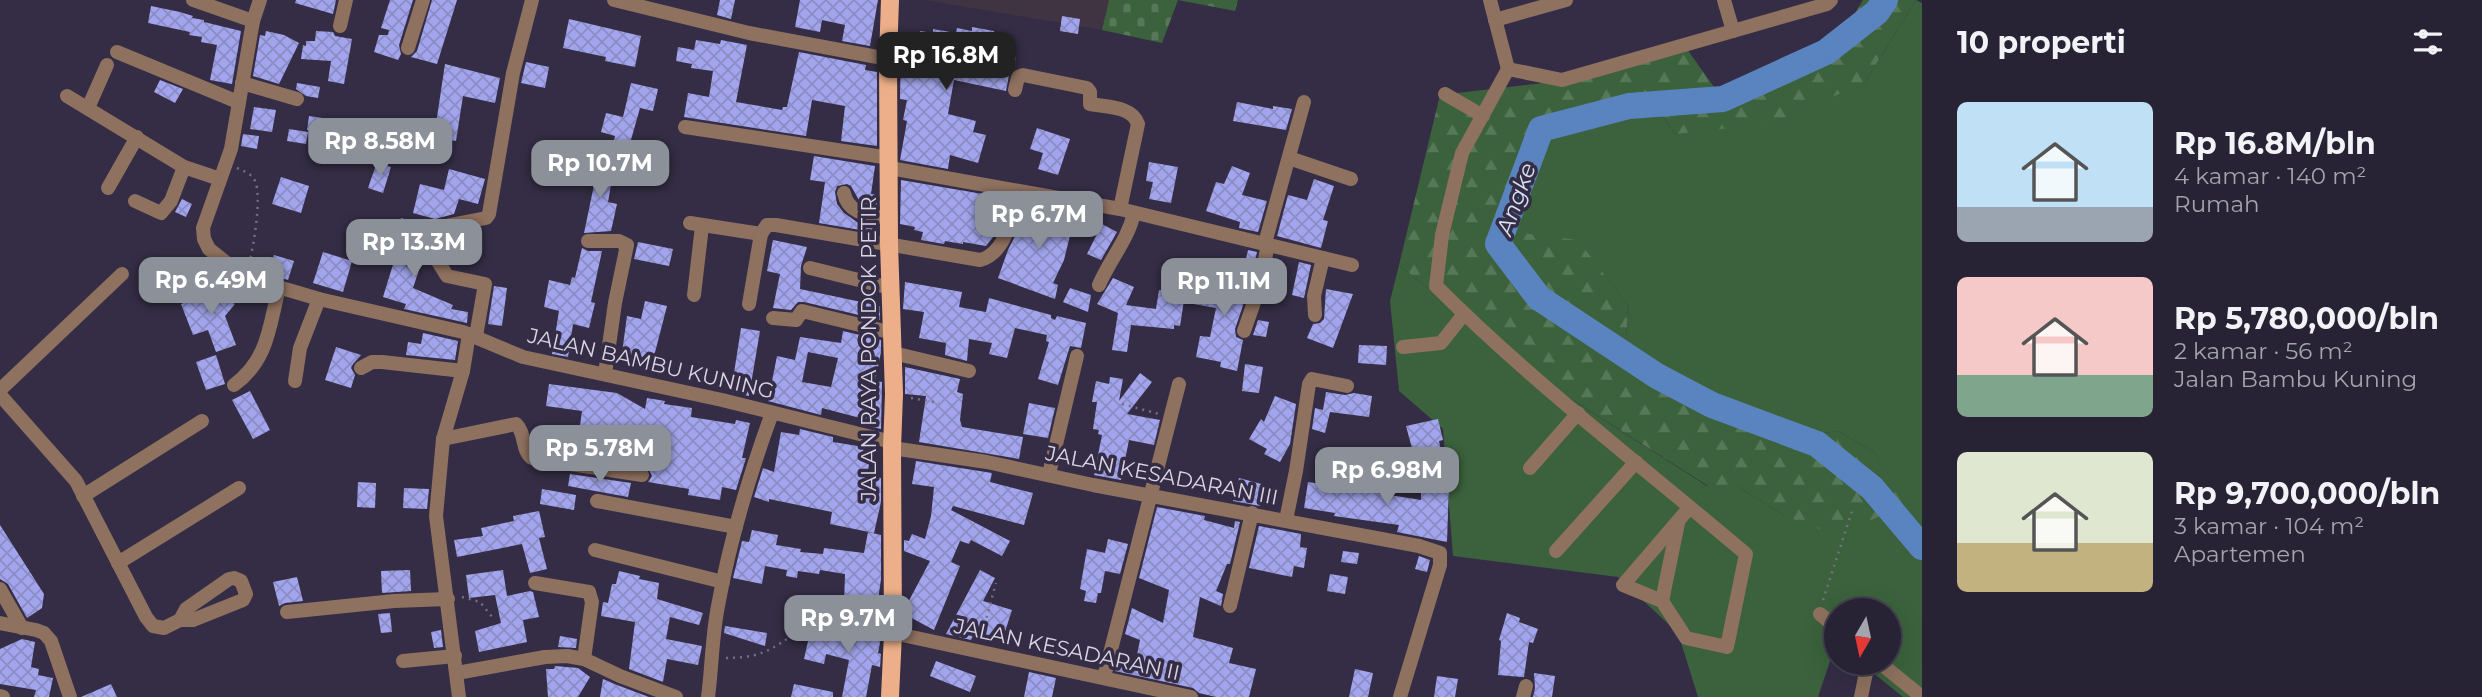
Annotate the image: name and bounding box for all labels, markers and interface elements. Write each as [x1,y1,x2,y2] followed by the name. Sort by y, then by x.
[2409,23,2447,61] icon: filters
[1957,24,2126,61] text: 10 properti
[874,32,1018,92] pin: Rp 16.8M
[893,41,999,69] text: Rp 16.8M
[308,118,452,178] pin: Rp 8.58M
[2174,125,2376,162] text: Rp 16.8M/bln
[324,127,436,155] text: Rp 8.58M
[2013,130,2097,214] icon: home
[528,140,672,200] pin: Rp 10.7M
[547,149,653,177] text: Rp 10.7M
[1489,159,1542,241] water label: Angke
[2174,162,2366,190] text: 4 kamar · 140 m²
[2174,190,2260,218] text: Rumah
[974,191,1104,251] pin: Rp 6.7M
[856,196,881,503] street label: JALAN RAYA PONDOK PETIR
[991,200,1087,228] text: Rp 6.7M
[342,219,486,279] pin: Rp 13.3M
[362,228,466,256] text: Rp 13.3M
[139,258,283,317] pin: Rp 6.49M
[1152,258,1296,318] pin: Rp 11.1M
[155,266,267,294] text: Rp 6.49M
[1177,267,1271,295] text: Rp 11.1M
[2174,300,2439,337] text: Rp 5,780,000/bln
[2013,305,2097,389] icon: home
[524,322,777,404] street label: JALAN BAMBU KUNING
[2174,337,2353,365] text: 2 kamar · 56 m²
[2174,365,2417,393] text: Jalan Bambu Kuning
[528,426,672,485] pin: Rp 5.78M
[545,434,655,462] text: Rp 5.78M
[1043,440,1280,510] street label: JALAN KESADARAN III
[1315,448,1459,507] pin: Rp 6.98M
[1331,456,1443,484] text: Rp 6.98M
[2174,475,2440,512] text: Rp 9,700,000/bln
[2013,480,2097,564] icon: home
[2174,512,2364,540] text: 3 kamar · 104 m²
[2174,540,2306,568] text: Apartemen
[783,596,913,655] pin: Rp 9.7M
[1824,598,1900,676] north arrow
[1824,598,1901,675] map controls
[800,604,896,632] text: Rp 9.7M
[951,613,1182,685] street label: JALAN KESADARAN II

